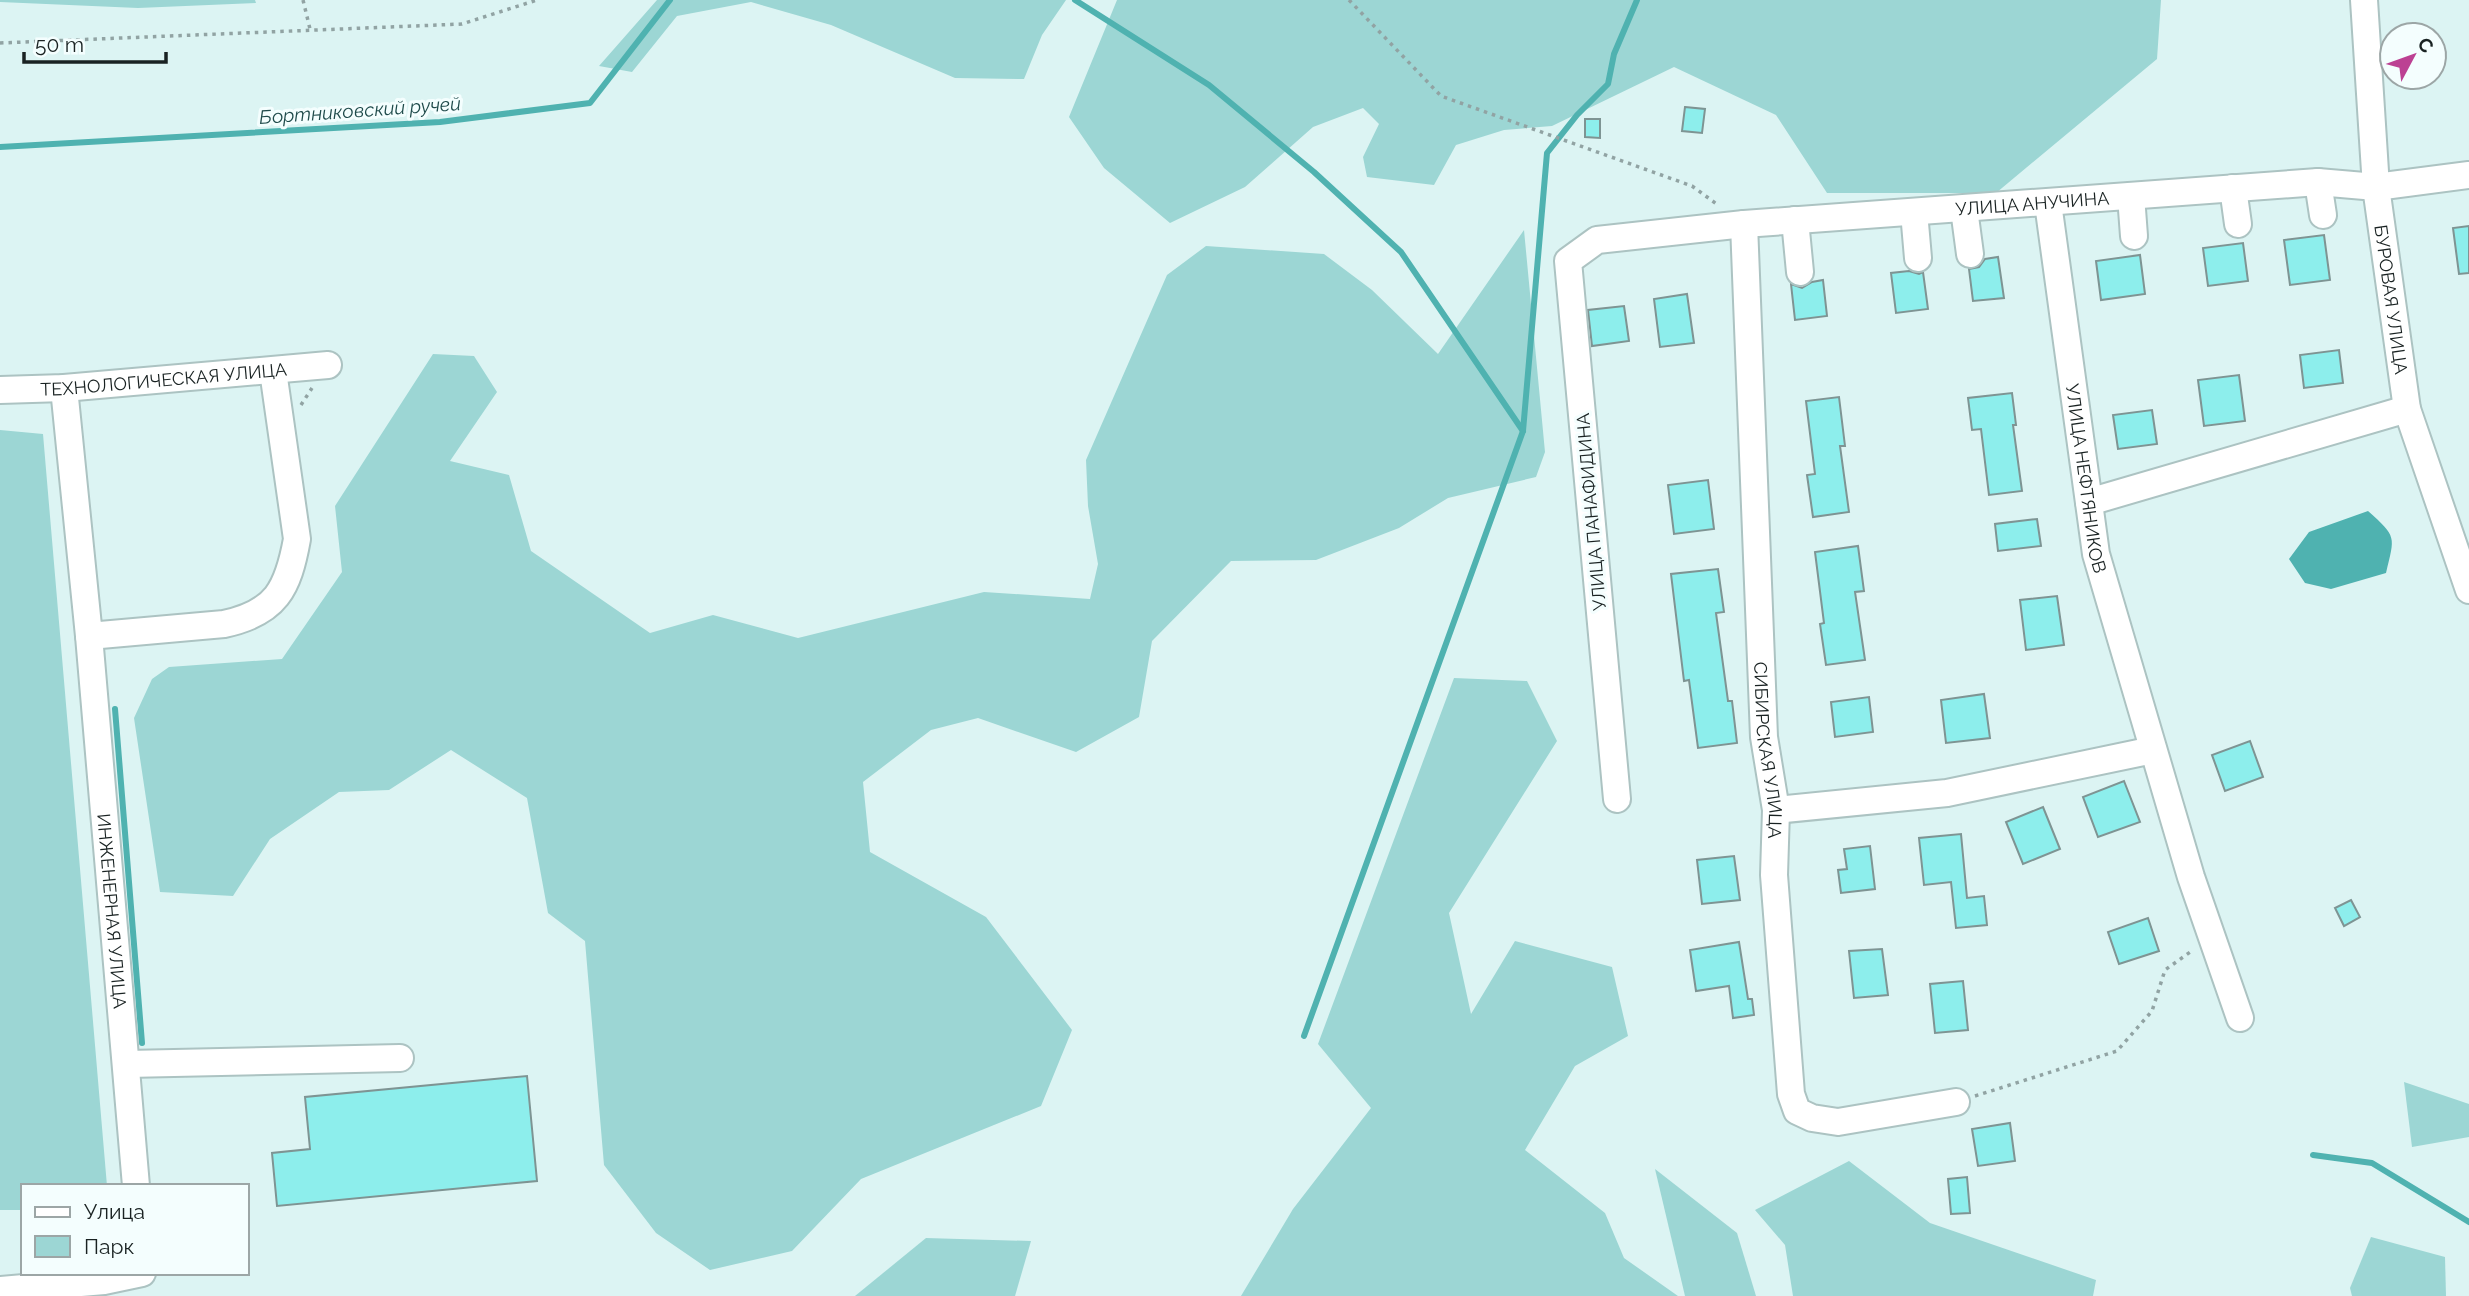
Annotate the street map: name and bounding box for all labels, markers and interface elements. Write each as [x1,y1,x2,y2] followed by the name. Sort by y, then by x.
[24,21,166,65] scale bar
[2378,21,2448,91] north arrow
[35,32,84,57] text: 50 m
[2413,33,2438,57] text: С
[258,92,462,128] water label: Бортниковский ручей
[1955,187,2110,219] street label: УЛИЦА АНУЧИНА
[2371,223,2413,376] street label: БУРОВАЯ УЛИЦА
[40,358,288,399] street label: ТЕХНОЛОГИЧЕСКАЯ УЛИЦА
[2062,382,2111,575] street label: УЛИЦА НЕФТЯНИКОВ
[1572,412,1610,612] street label: УЛИЦА ПАНАФИДИНА
[1751,661,1787,839] street label: СИБИРСКАЯ УЛИЦА
[94,812,131,1010] street label: ИНЖЕНЕРНАЯ УЛИЦА
[21,1184,248,1275] legend
[84,1199,145,1224] text: Улица
[84,1234,134,1259] text: Парк

